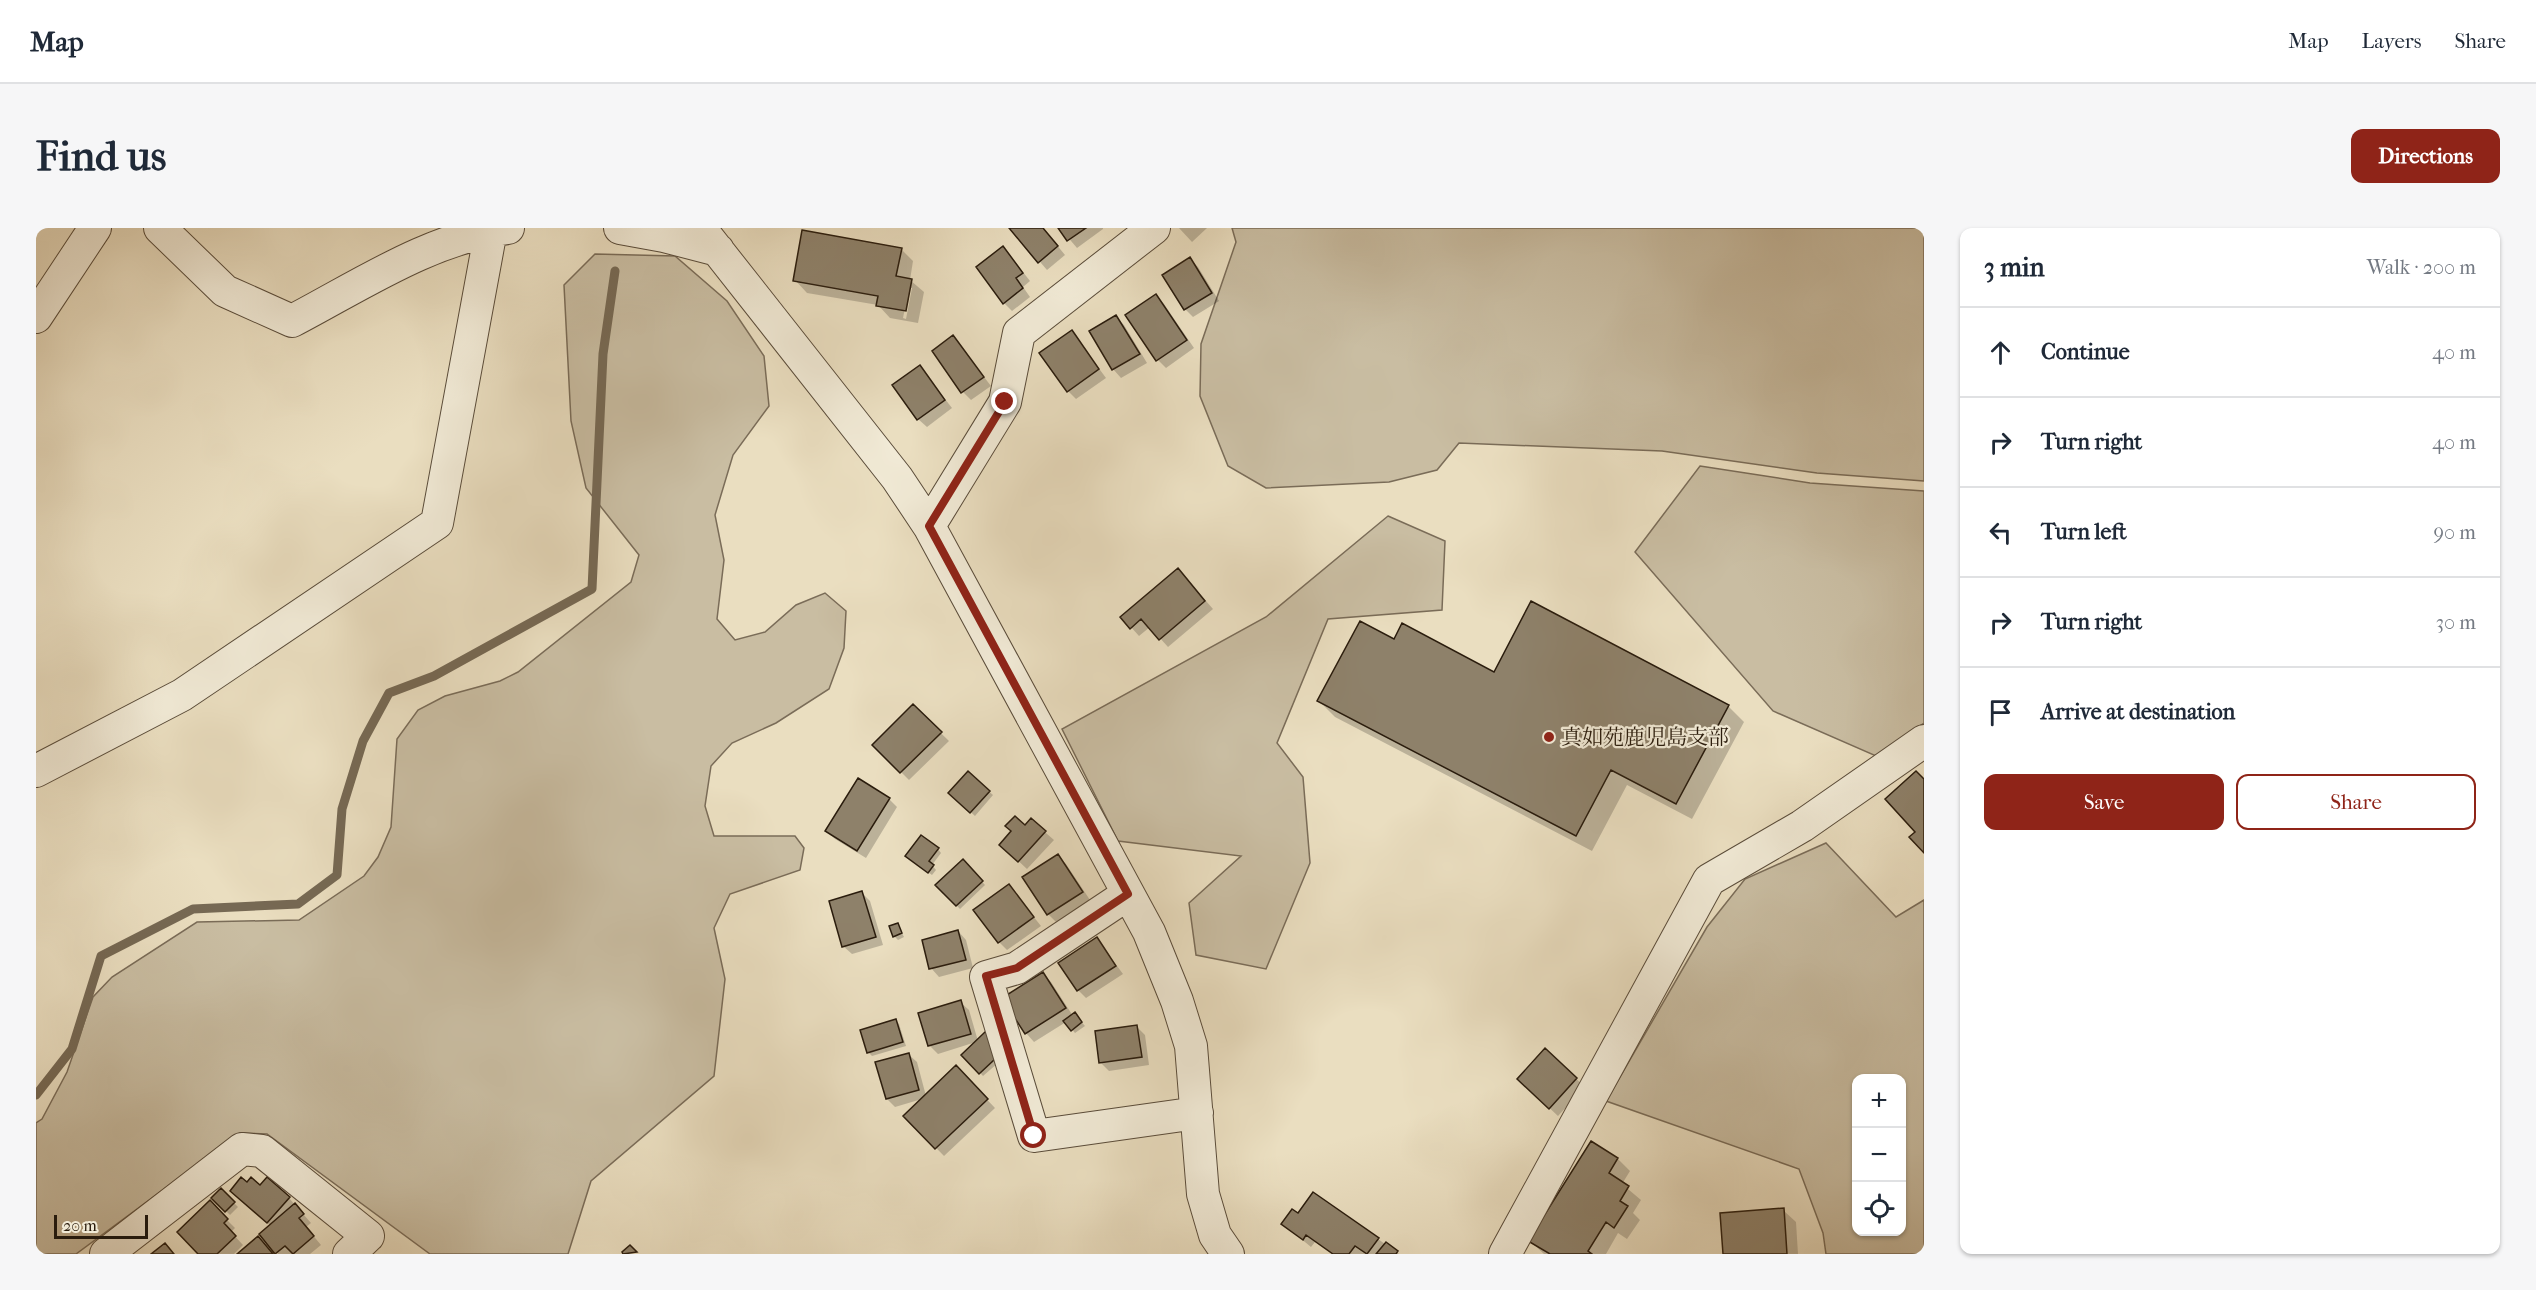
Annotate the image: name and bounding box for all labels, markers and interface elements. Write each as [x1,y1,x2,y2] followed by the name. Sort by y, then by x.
[30,25,84,58] text: Map
[2288,29,2329,53] text: Map
[2362,29,2421,53] text: Layers
[2454,29,2506,53] text: Share
[2351,129,2500,183] button: Directions
[36,132,166,181] text: Find us
[1984,252,2045,283] text: 3 min
[2367,256,2476,279] text: Walk · 200 m
[1984,336,2017,369] icon: ahead
[2041,339,2130,365] text: Continue
[2432,341,2476,364] text: 40 m
[991,388,1017,414] route end
[1984,426,2017,459] icon: right
[2041,429,2142,455] text: Turn right
[2432,431,2476,454] text: 40 m
[1984,516,2017,549] icon: left
[2041,519,2127,545] text: Turn left
[2434,521,2476,544] text: 90 m
[1984,606,2017,639] icon: right
[2041,609,2142,635] text: Turn right
[2436,611,2476,634] text: 30 m
[1984,696,2017,729] icon: arrive
[2041,699,2235,725] text: Arrive at destination
[1561,725,1729,749] place label: 真如苑鹿児島支部
[1542,730,1556,744] marker: 真如苑鹿児島支部
[1984,774,2224,830] button: Save
[2236,774,2476,830] button: Share
[1852,1074,1906,1236] map controls
[1852,1074,1906,1128] button: +
[1020,1122,1046,1148] route start
[1852,1128,1906,1182] button: −
[1852,1182,1906,1236] button: locate
[54,1212,148,1240] scale bar
[63,1216,97,1235] text: 20 m

